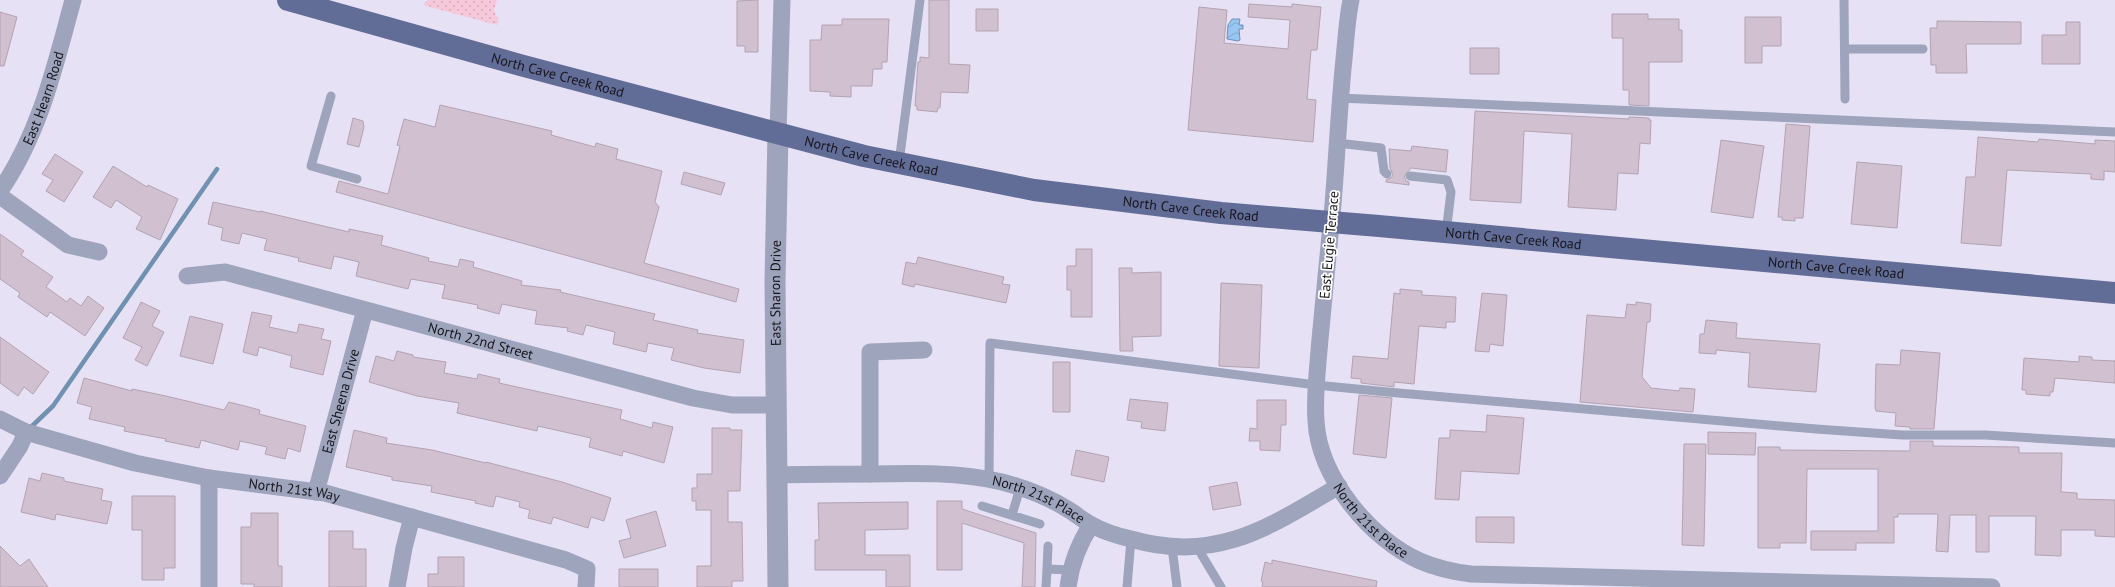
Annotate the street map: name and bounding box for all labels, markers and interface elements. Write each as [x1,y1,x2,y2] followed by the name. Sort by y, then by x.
[489,48,626,101] street label: North Cave Creek Road
[18,49,68,148] street label: East Hearn Road
[803,132,940,180] street label: North Cave Creek Road
[1315,190,1343,300] street label: East Eugie Terrace
[1122,192,1260,225] street label: North Cave Creek Road
[1444,223,1582,253] street label: North Cave Creek Road
[766,240,785,346] street label: East Sharon Drive
[1767,252,1905,283] street label: North Cave Creek Road
[426,318,536,364] street label: North 22nd Street
[318,347,363,456] street label: East Sheena Drive
[991,471,1089,527] street label: North 21st Place
[247,474,343,506] street label: North 21st Way
[1329,479,1412,562] street label: North 21st Place

